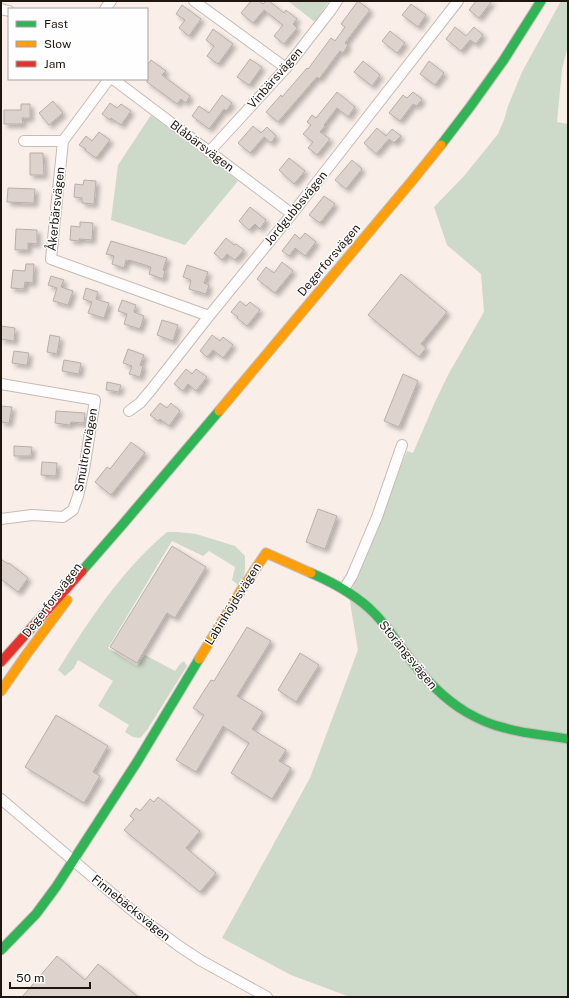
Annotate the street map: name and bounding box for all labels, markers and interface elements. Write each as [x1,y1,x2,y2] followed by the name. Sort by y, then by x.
[8,8,148,80] legend
[44,17,69,31] text: Fast
[44,37,72,51] text: Slow
[245,45,305,111] street label: Vinbärsvägen
[44,57,66,71] text: Jam
[167,117,237,175] street label: Blåbärsvägen
[45,166,67,252] street label: Åkerbärsvägen
[262,168,330,248] street label: Jordgubbsvägen
[295,221,363,299] street label: Degerforsvägen
[72,407,100,493] street label: Smultronvägen
[19,560,85,640] street label: Degerforsvägen
[202,560,264,648] street label: Labinhöjdsvägen
[376,618,440,692] street label: Storängsvägen
[89,872,173,944] street label: Finnebäcksvägen
[10,964,90,990] scale bar
[16,971,44,985] text: 50 m

